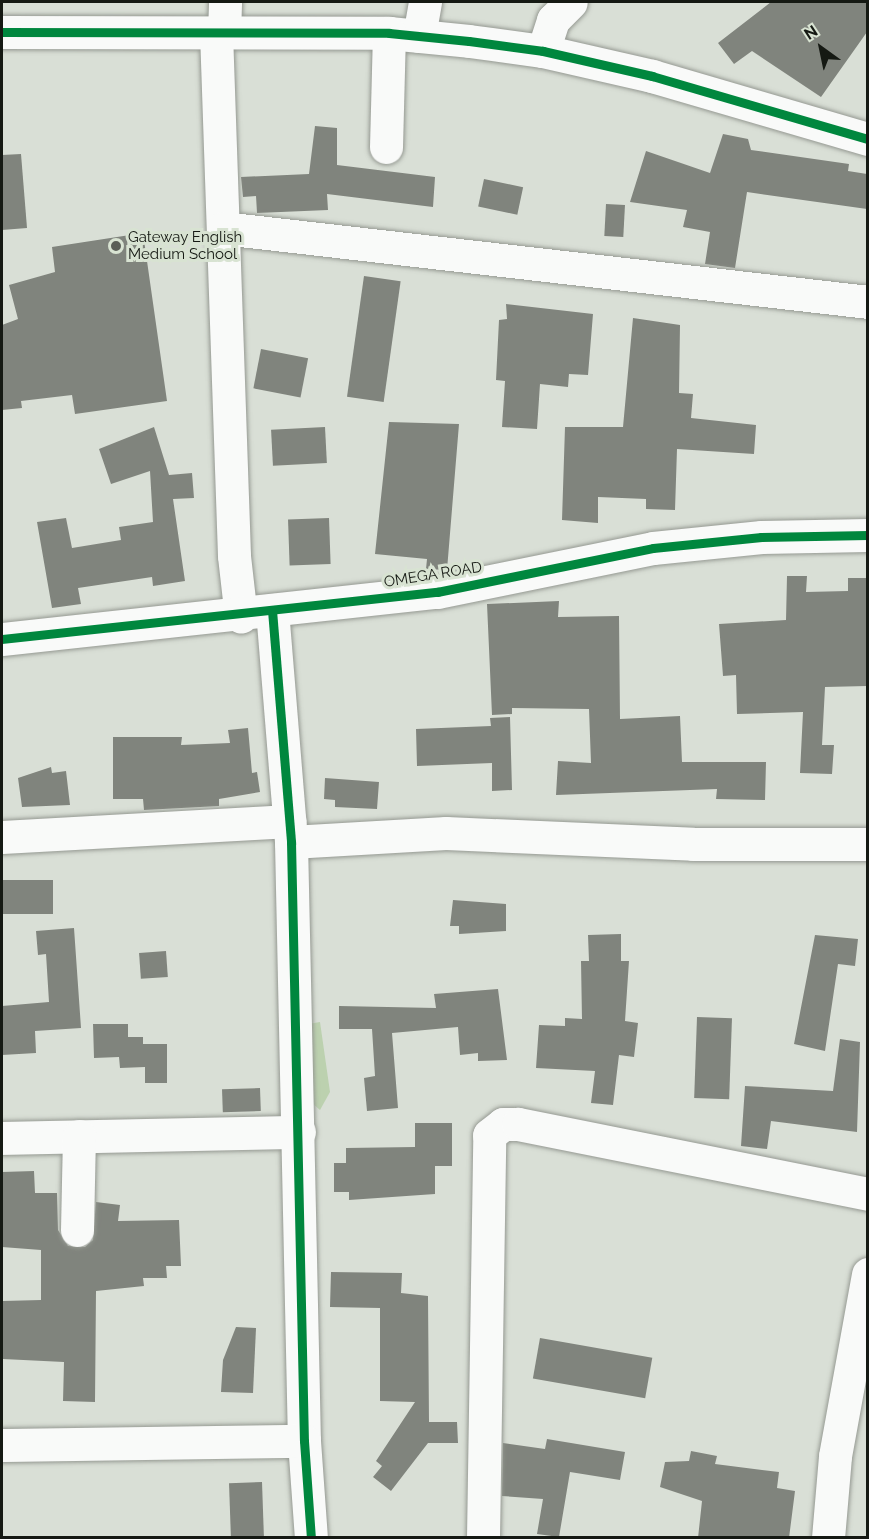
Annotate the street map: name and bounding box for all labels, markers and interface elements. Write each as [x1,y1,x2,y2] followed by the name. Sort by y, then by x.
[791,18,851,78] north arrow
[801,21,821,44] text: N
[128,228,243,263] place label: Gateway English Medium School
[109,239,123,253] marker: Gateway English Medium School
[382,558,484,592] street label: OMEGA ROAD

